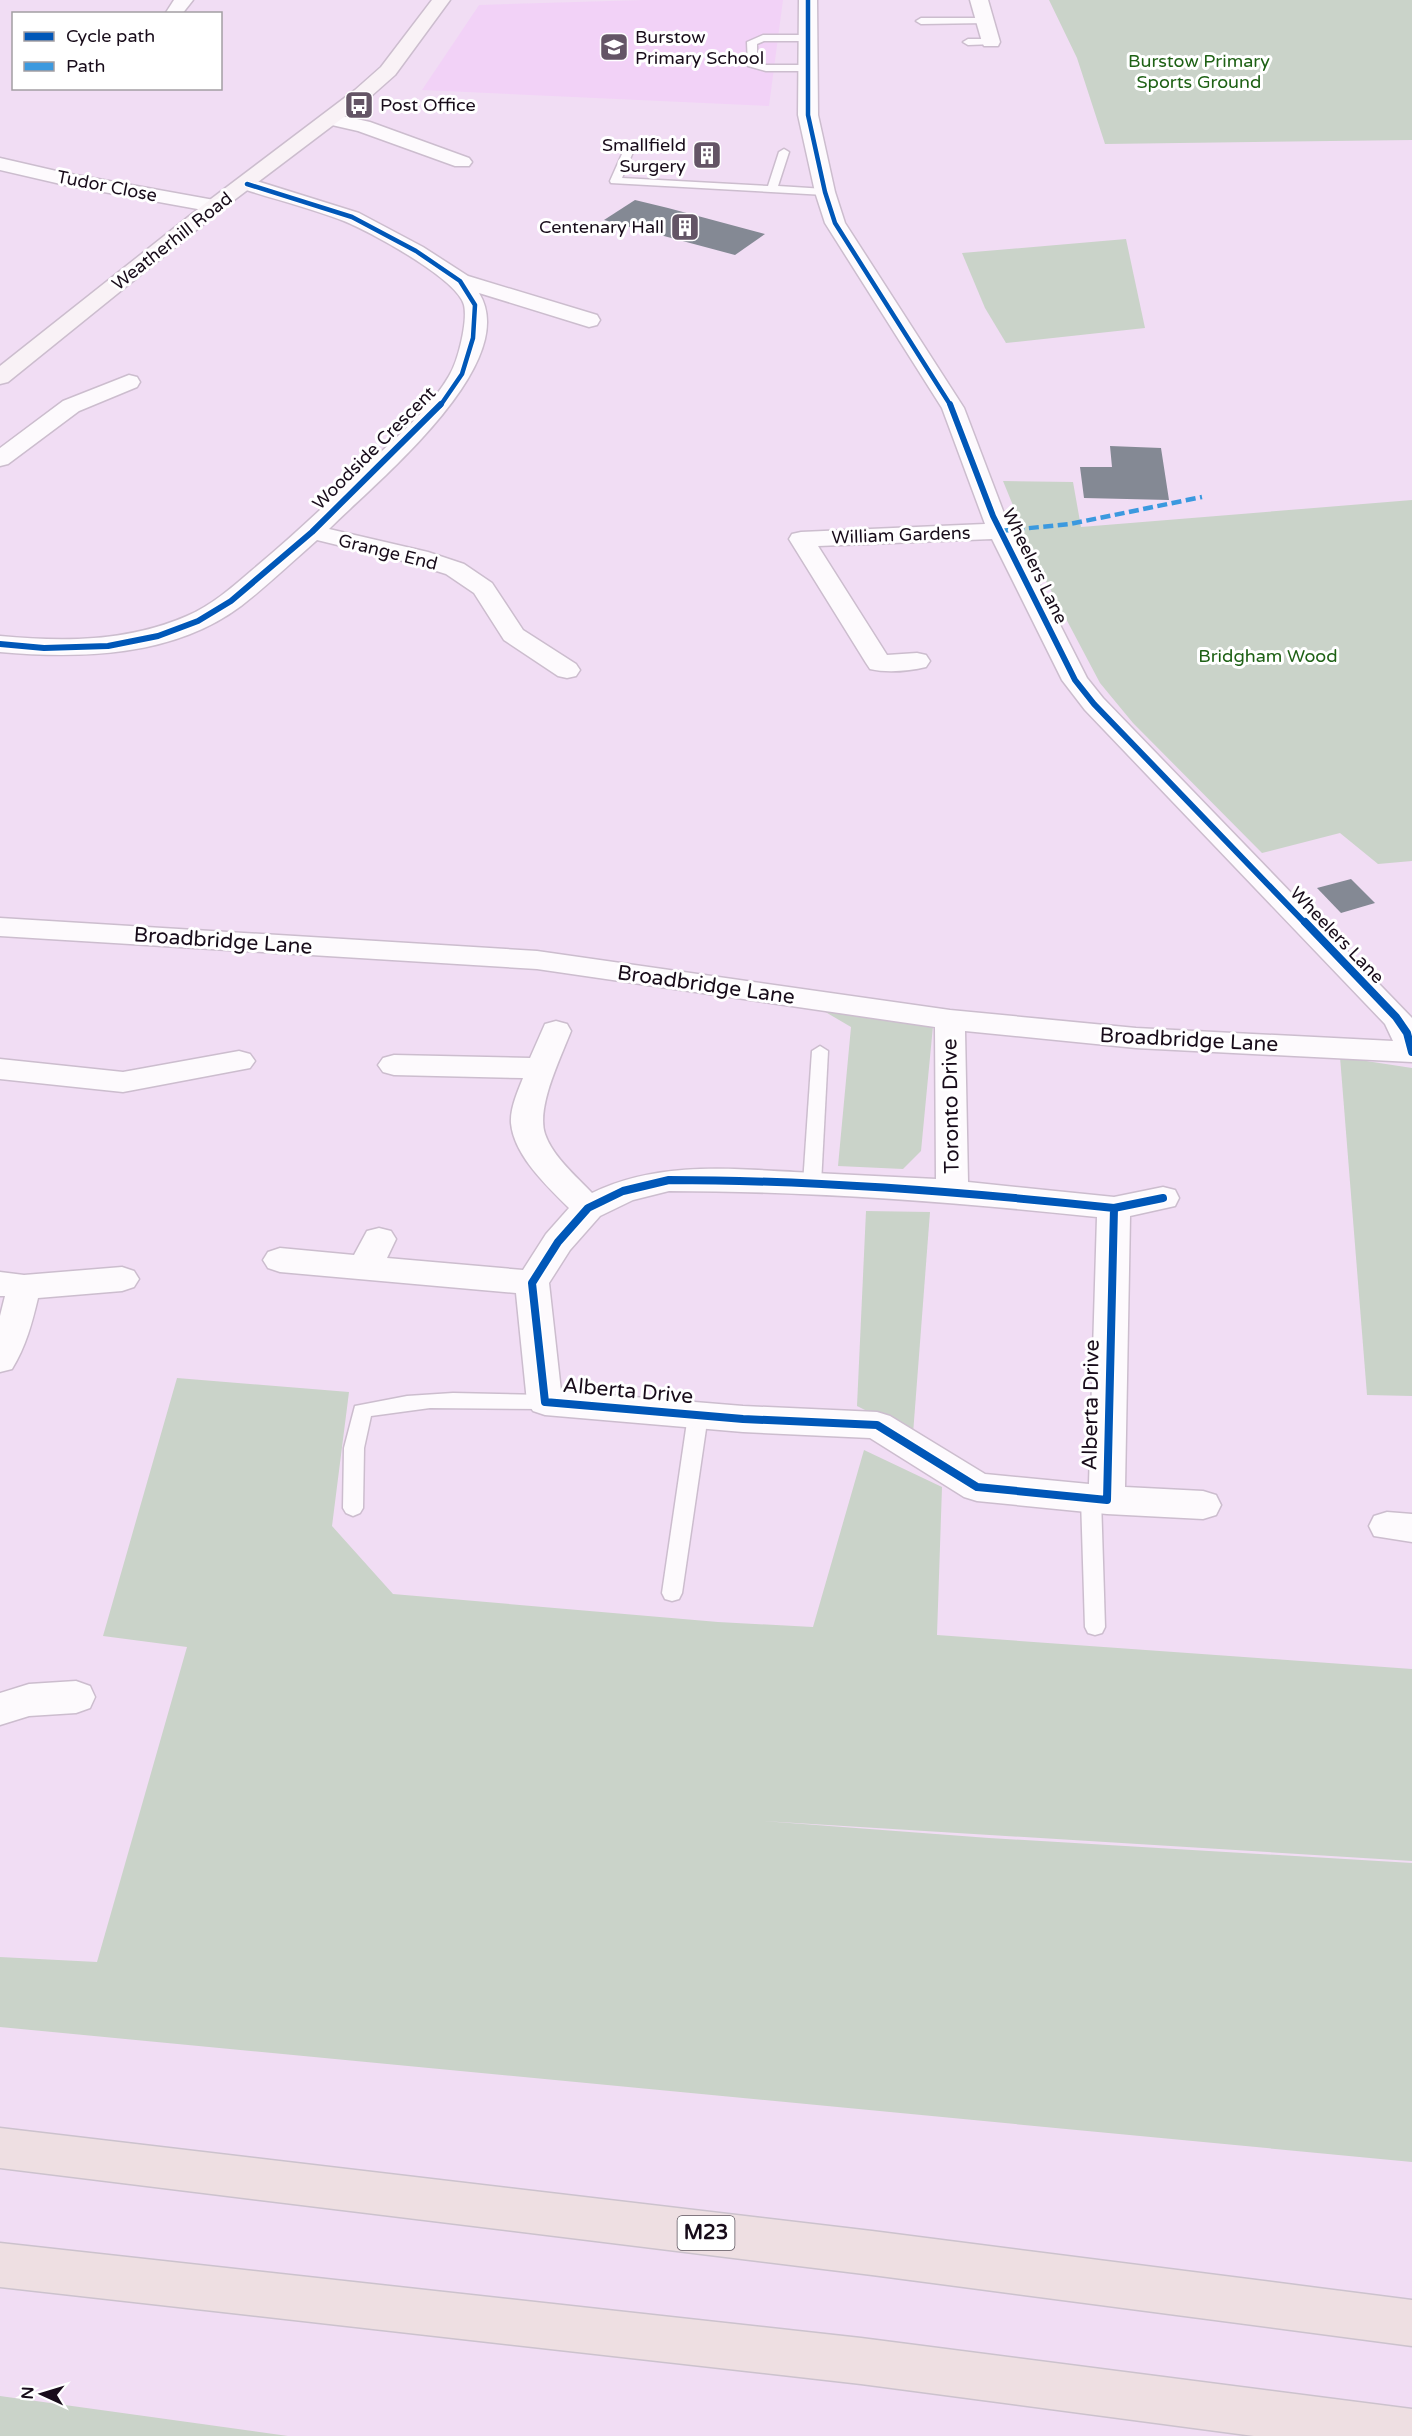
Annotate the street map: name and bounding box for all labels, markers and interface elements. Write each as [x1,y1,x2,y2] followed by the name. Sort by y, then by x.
[12,12,222,90] legend
[66,25,155,47] text: Cycle path
[635,26,764,69] place label: Burstow Primary School
[598,31,630,63] school or university icon: Burstow Primary School
[1128,50,1270,93] park label: Burstow Primary Sports Ground
[66,55,105,77] text: Path
[343,89,375,121] bus stop icon: Post Office
[380,94,476,116] place label: Post Office
[602,134,686,177] place label: Smallfield Surgery
[691,139,723,171] building icon: Smallfield Surgery
[55,166,159,206] street label: Tudor Close
[107,187,237,295] street label: Weatherhill Road
[669,211,701,243] building icon: Centenary Hall
[539,216,664,238] place label: Centenary Hall
[308,382,440,514] street label: Woodside Crescent
[997,505,1073,627] street label: Wheelers Lane
[831,522,971,548] street label: William Gardens
[336,529,440,575] street label: Grange End
[1198,645,1338,667] park label: Bridgham Wood
[1285,882,1389,988] street label: Wheelers Lane
[133,922,313,960] street label: Broadbridge Lane
[616,960,796,1010] street label: Broadbridge Lane
[1099,1023,1279,1057] street label: Broadbridge Lane
[937,1038,965,1174] street label: Toronto Drive
[1077,1339,1105,1471] street label: Alberta Drive
[562,1373,694,1409] street label: Alberta Drive
[678,2216,734,2250] road number: M23
[12,2364,72,2424] north arrow
[18,2386,38,2400] text: N

